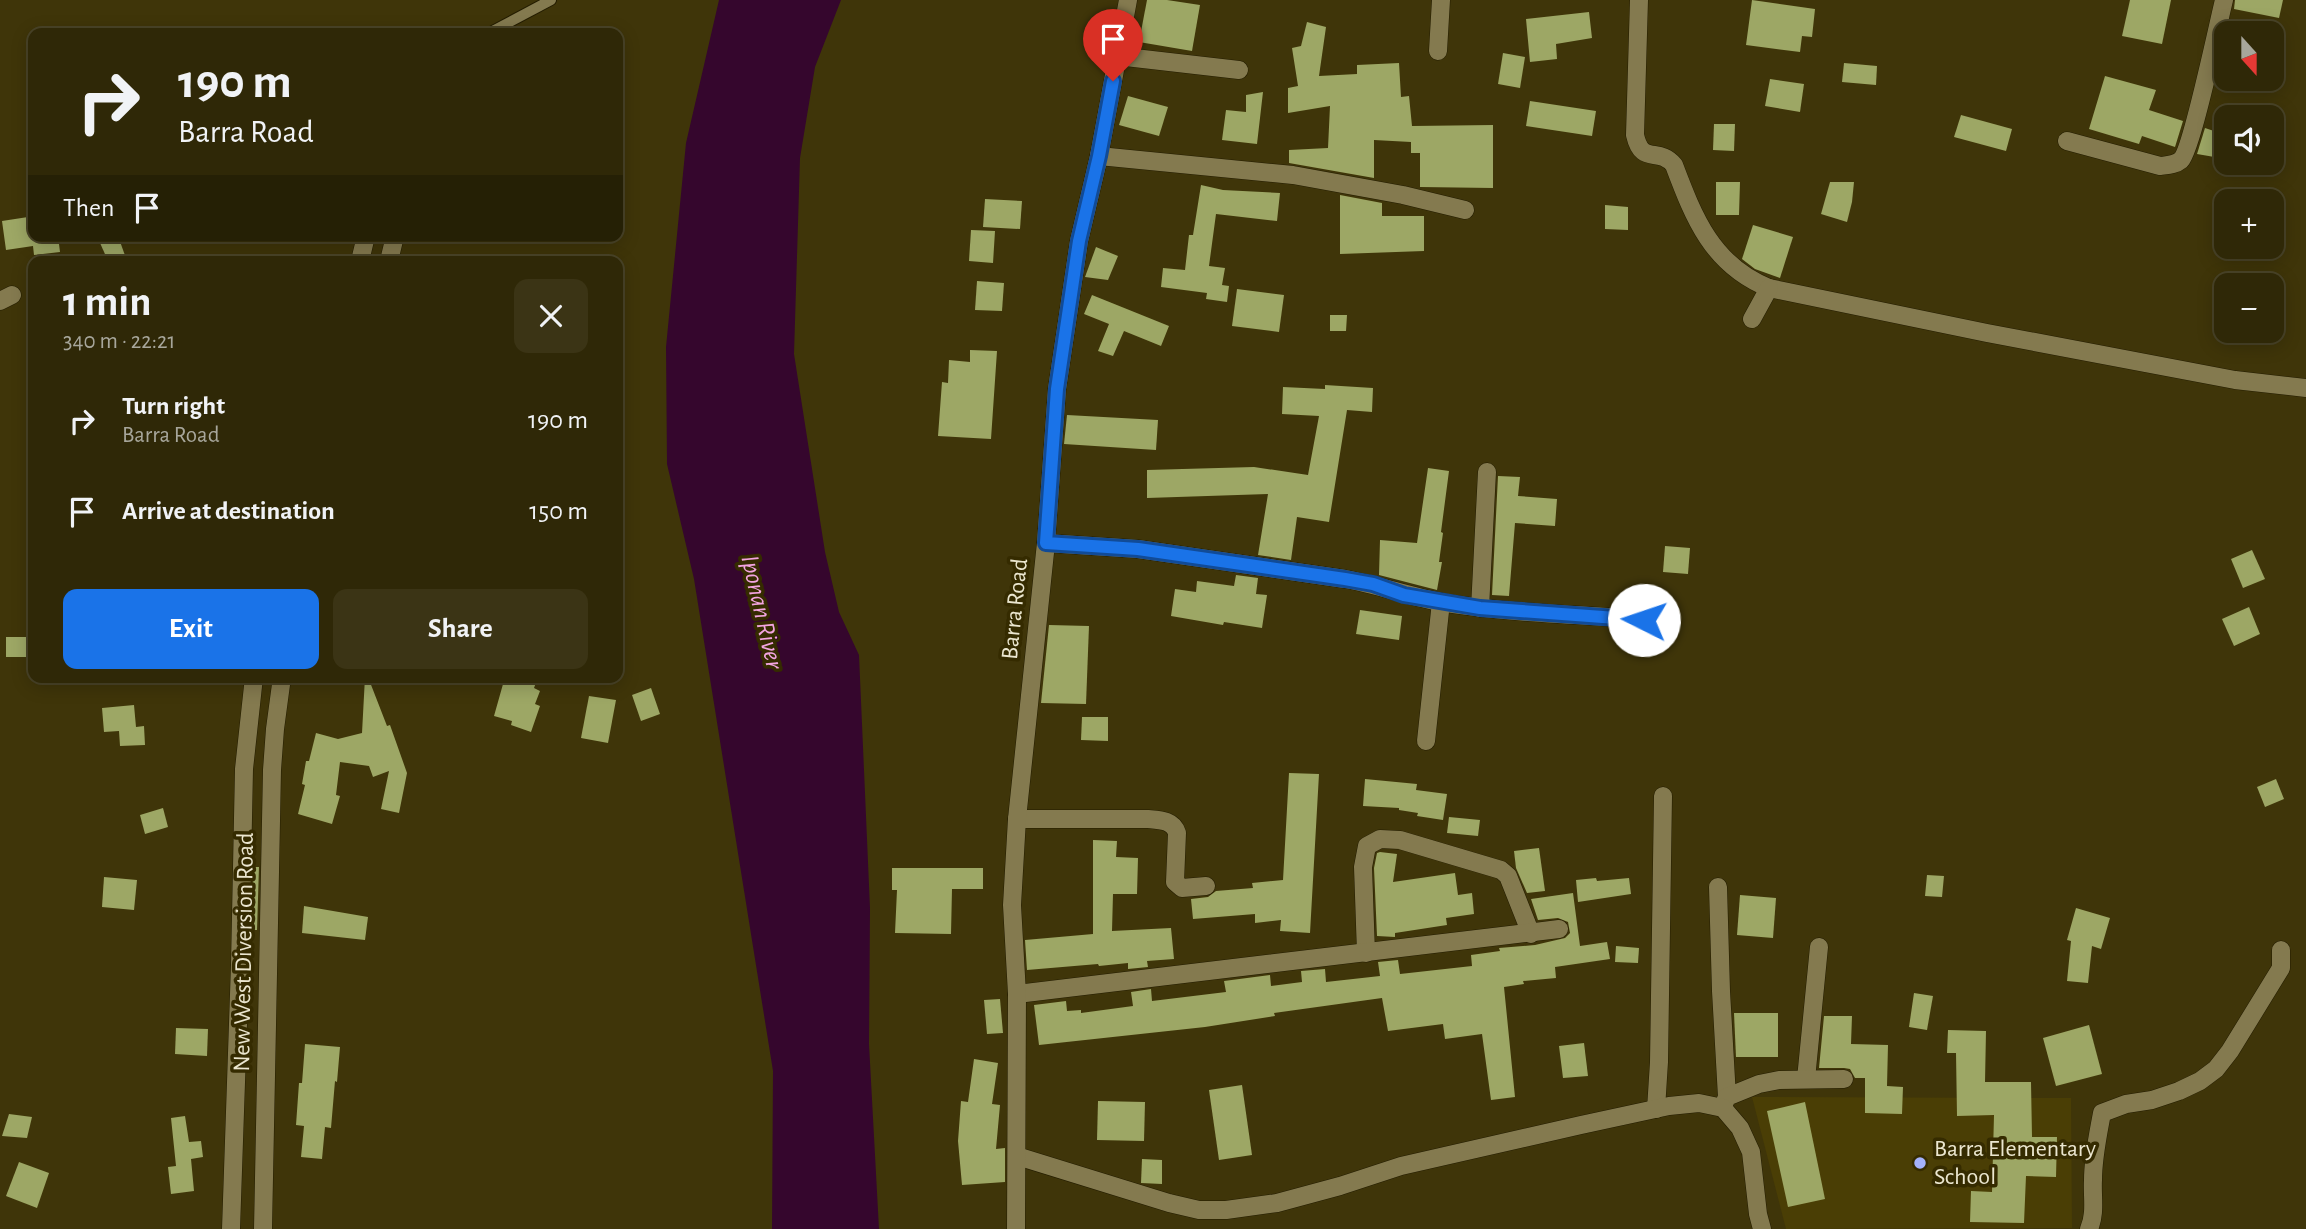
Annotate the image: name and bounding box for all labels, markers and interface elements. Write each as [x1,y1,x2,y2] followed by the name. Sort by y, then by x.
[1083,9,1143,81] pin
[1094,20,1132,58] icon: arrive
[2214,21,2284,91] north arrow
[2214,21,2284,343] map controls
[63,56,154,147] icon: right
[178,58,292,107] text: 190 m
[2214,105,2284,175] button: sound
[178,116,314,148] text: Barra Road
[128,189,166,227] icon: arrive
[2214,189,2284,259] button: +
[63,195,114,221] text: Then
[2214,273,2284,343] button: −
[514,279,588,353] button: close
[63,281,152,323] text: 1 min
[63,330,175,353] text: 340 m · 22:21
[122,393,225,419] text: Turn right
[63,402,101,440] icon: right
[528,407,588,433] text: 190 m
[122,424,220,447] text: Barra Road
[63,493,101,531] icon: arrive
[122,498,335,524] text: Arrive at destination
[529,498,588,524] text: 150 m
[736,552,788,673] water label: Iponan River
[998,557,1032,661] street label: Barra Road
[1607,583,1681,657] position arrow
[63,589,319,669] button: Exit
[333,589,588,669] button: Share
[230,832,258,1072] street label: New West Diversion Road
[1934,1137,2096,1189] place label: Barra Elementary School
[1912,1155,1928,1171] marker: Barra Elementary School

